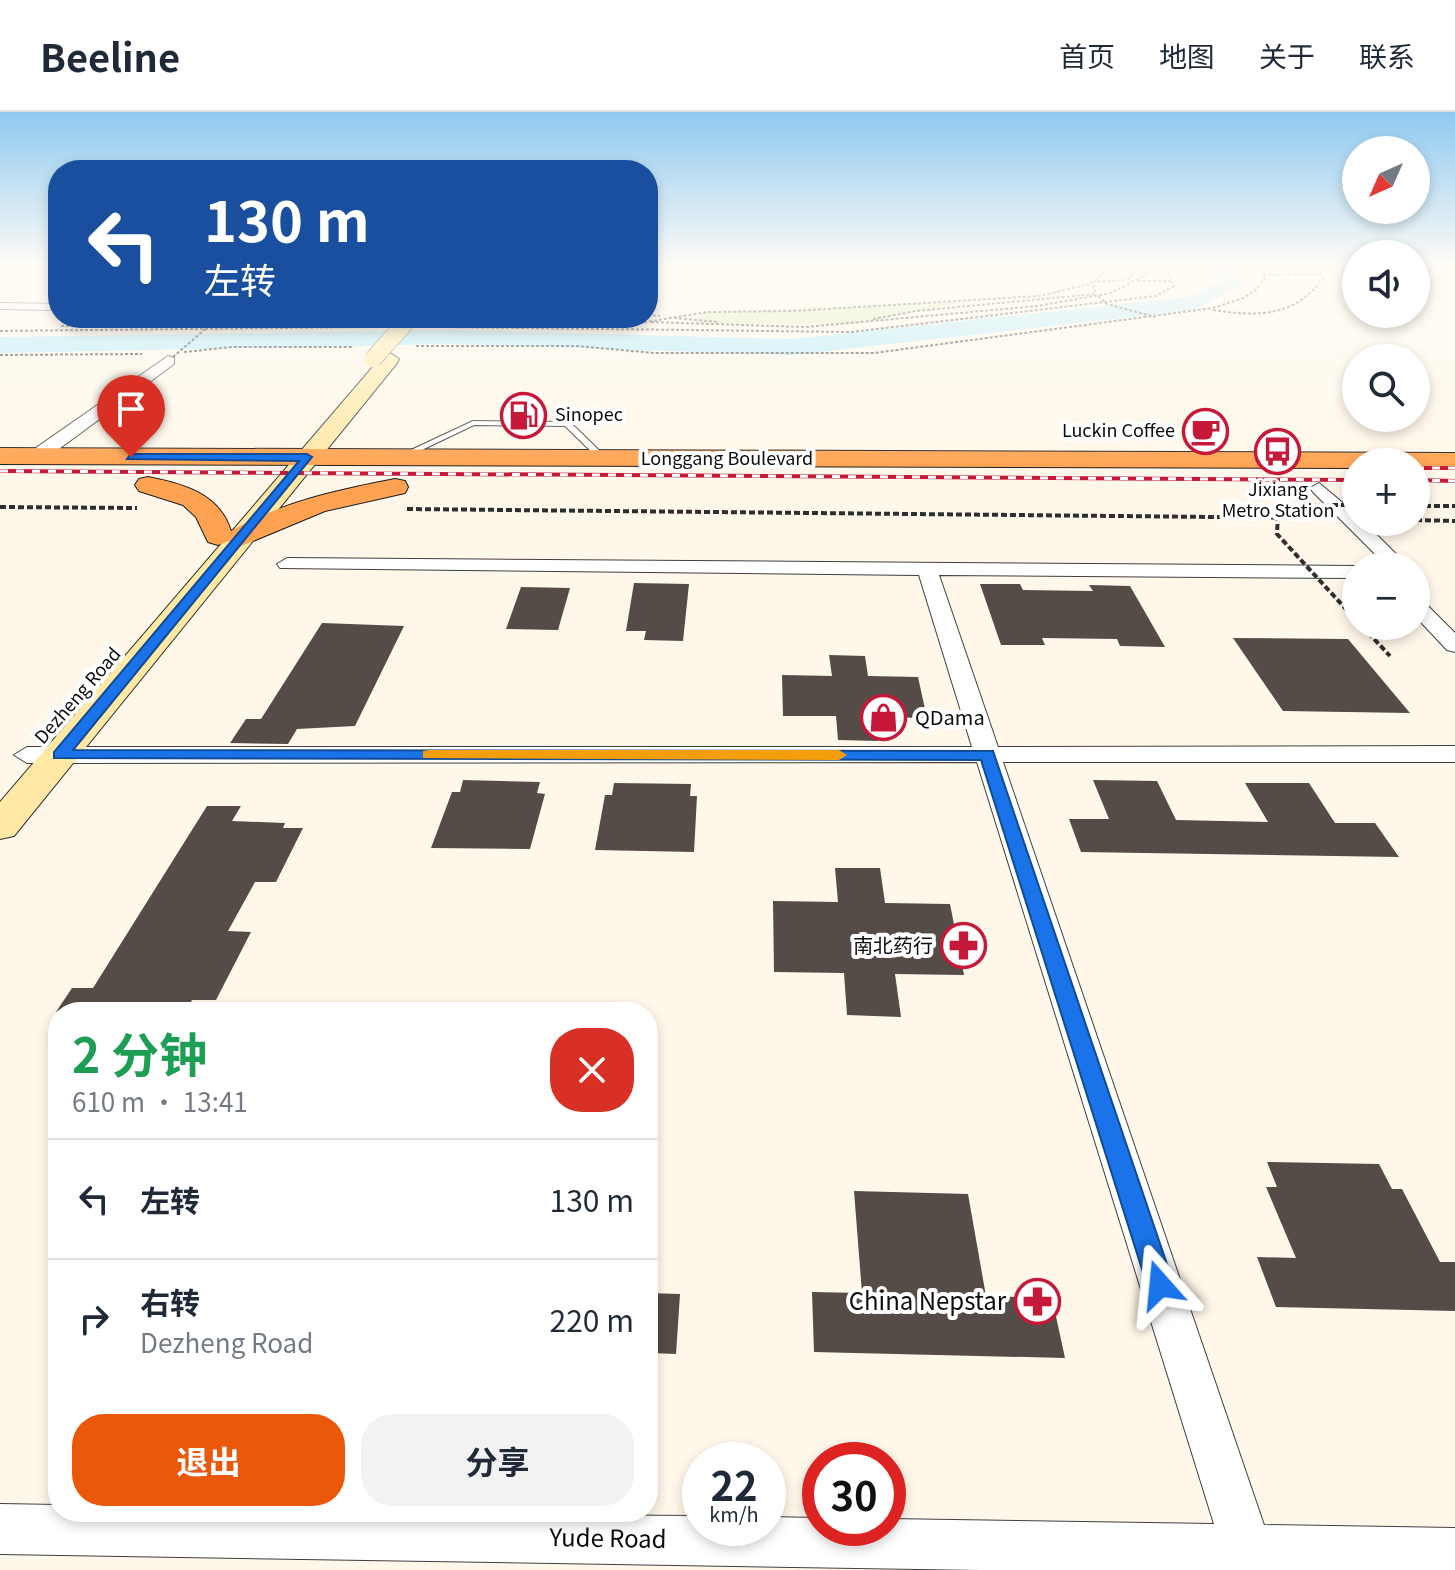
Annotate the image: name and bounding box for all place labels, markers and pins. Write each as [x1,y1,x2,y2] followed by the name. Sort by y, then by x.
[97,375,165,457] pin
[500,391,548,439] fuel station icon: Sinopec
[555,400,623,426] place label: Sinopec
[1182,407,1230,455] cafe icon: Luckin Coffee
[1062,416,1175,442] place label: Luckin Coffee
[1254,428,1302,476] bus stop icon: Jixiang Metro Station
[1222,475,1334,522] place label: Jixiang Metro Station
[860,694,908,742] shop icon: QDama
[915,702,985,731] place label: QDama
[940,922,988,970] pharmacy icon: 南北药行
[853,930,933,959] place label: 南北药行
[1013,1278,1061,1326] pharmacy icon: China Nepstar
[849,1282,1007,1317] place label: China Nepstar

